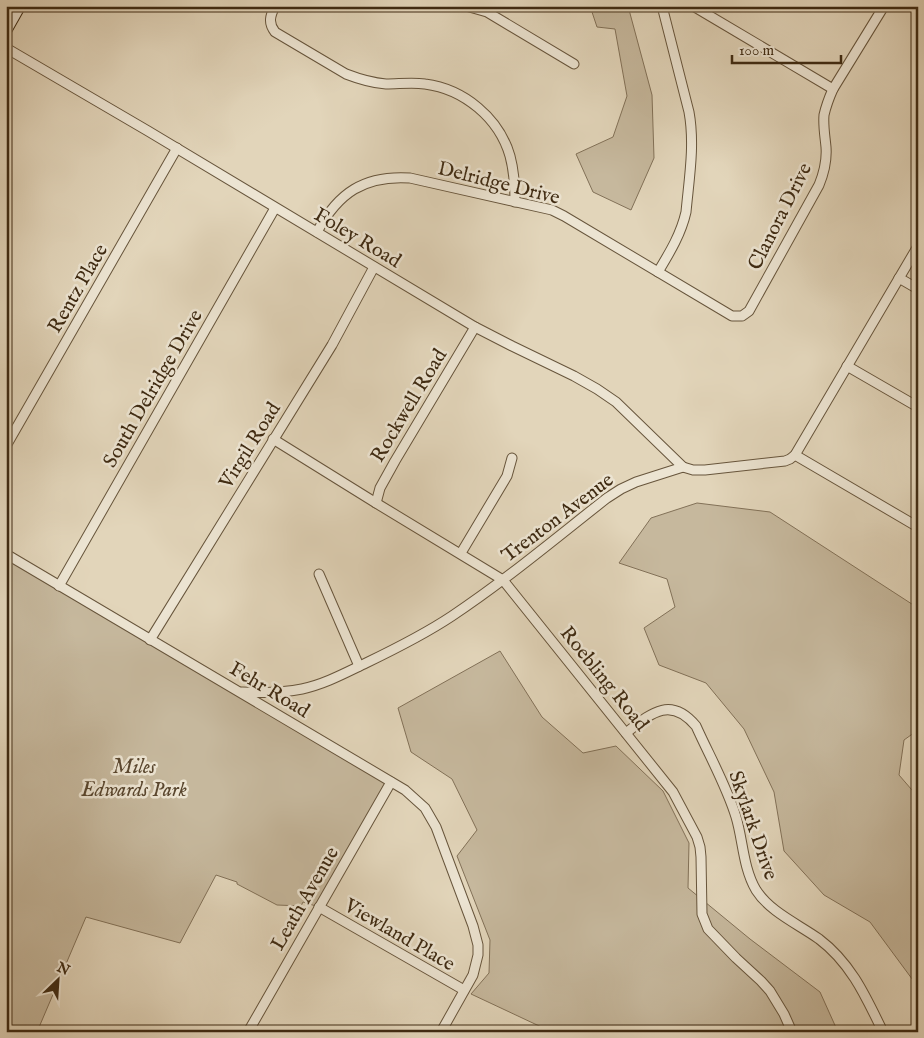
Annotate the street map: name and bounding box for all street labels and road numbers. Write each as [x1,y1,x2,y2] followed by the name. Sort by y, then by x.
[435,156,562,211] street label: Delridge Drive
[743,159,818,274] street label: Clanora Drive
[309,203,406,274] street label: Foley Road
[43,240,114,338] street label: Rentz Place
[98,305,209,472] street label: South Delridge Drive
[366,344,453,467] street label: Rockwell Road
[213,398,287,494] street label: Virgil Road
[497,468,619,568] street label: Trenton Avenue
[554,622,654,737] street label: Roebling Road
[225,657,314,724] street label: Fehr Road
[722,768,783,883] street label: Skylark Drive
[266,843,345,955] street label: Leath Avenue
[339,893,459,977] street label: Viewland Place

